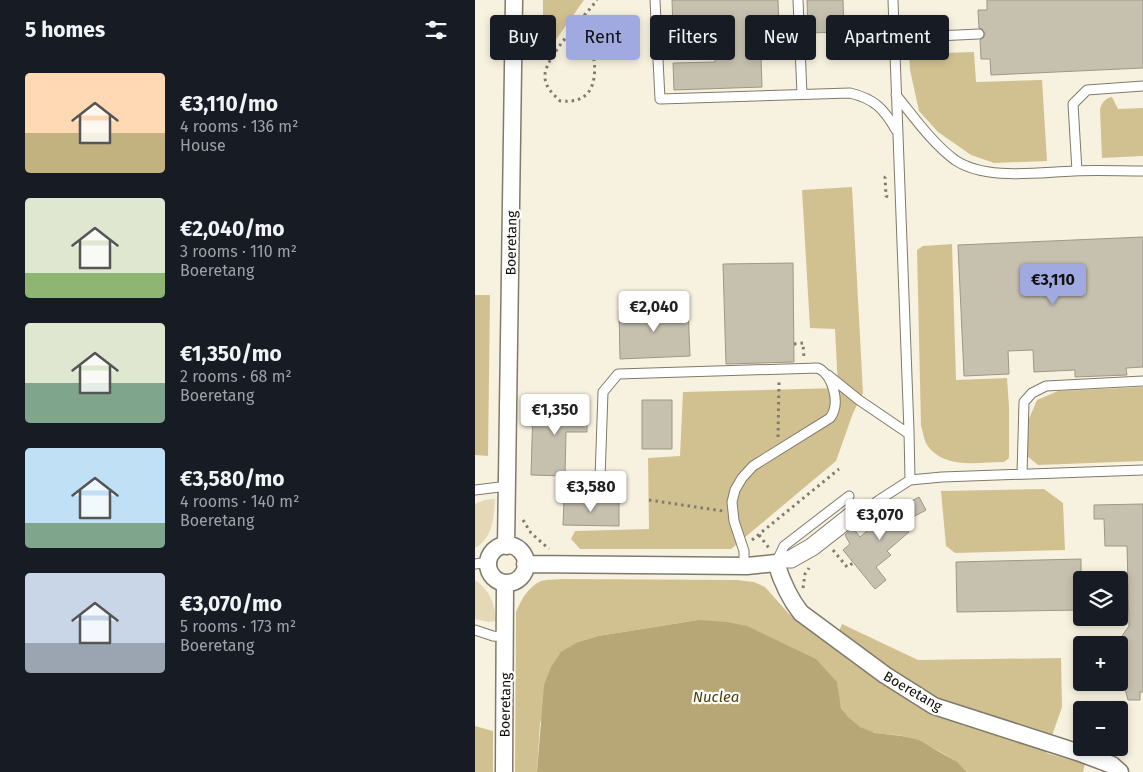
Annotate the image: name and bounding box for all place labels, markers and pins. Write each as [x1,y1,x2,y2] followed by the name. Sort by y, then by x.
[1012,264,1094,306] pin: €3,110
[613,290,695,333] pin: €2,040
[514,394,596,436] pin: €1,350
[550,470,632,513] pin: €3,580
[839,498,921,541] pin: €3,070

